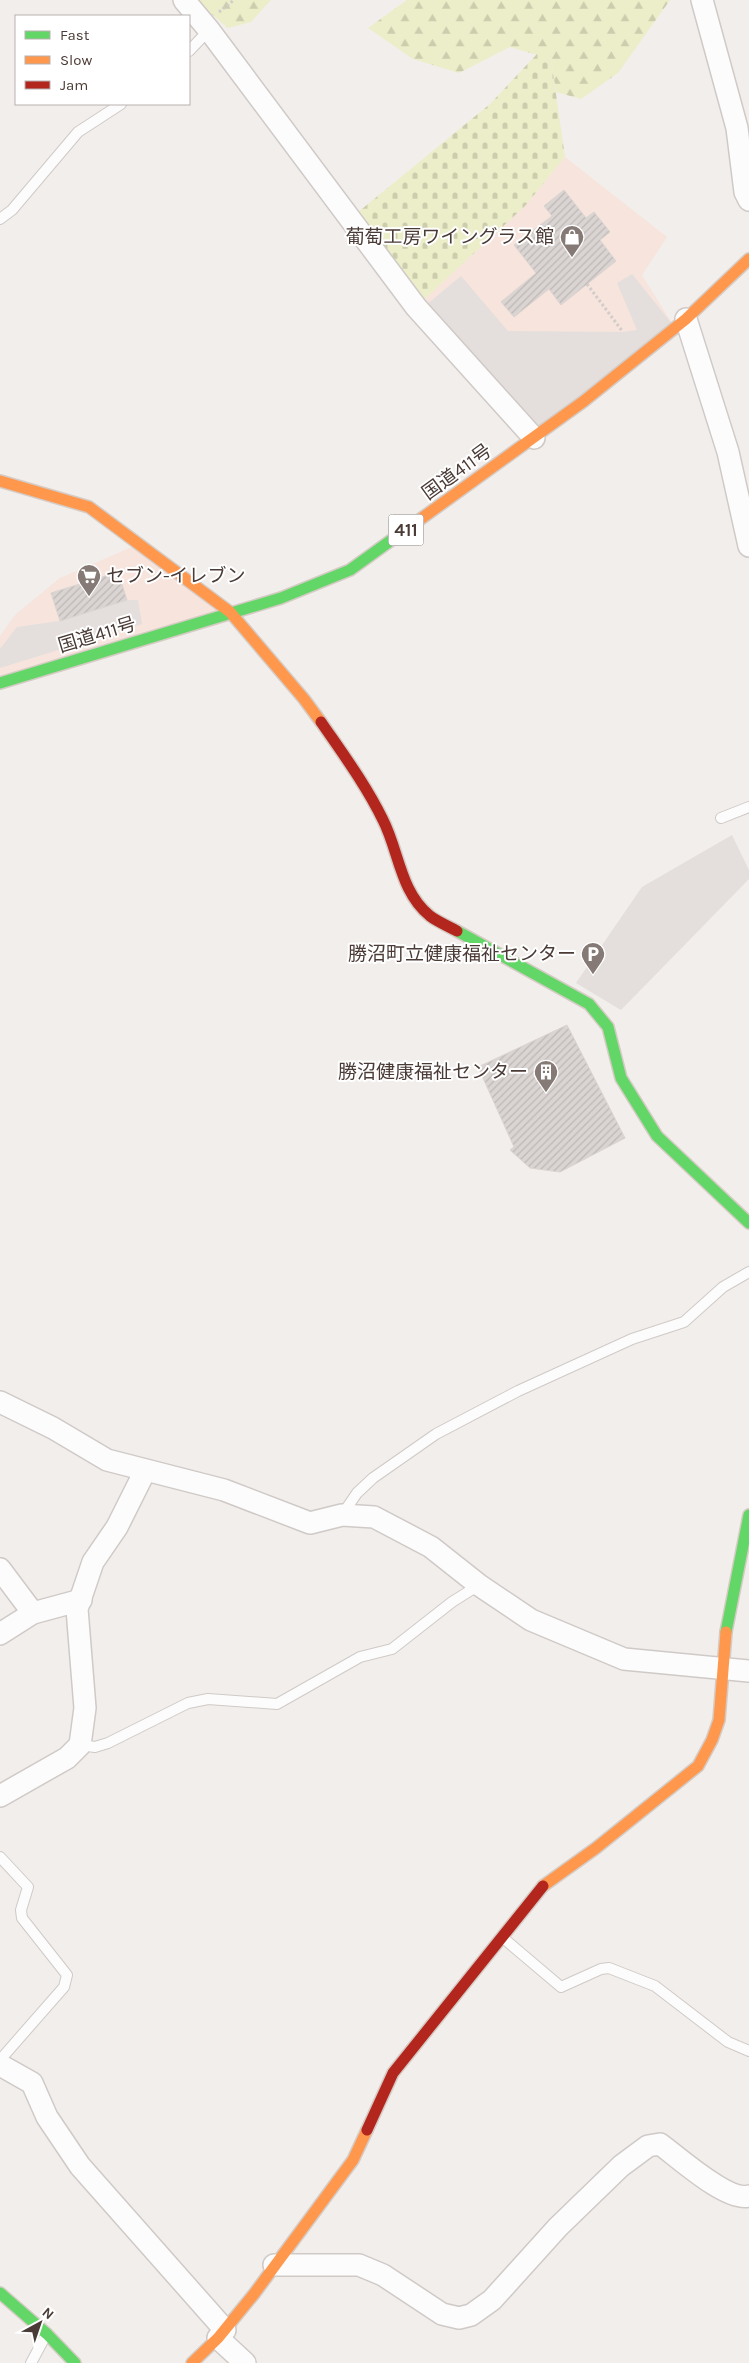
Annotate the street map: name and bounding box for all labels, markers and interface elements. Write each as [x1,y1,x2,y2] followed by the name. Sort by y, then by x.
[15,15,190,105] legend
[60,26,90,44] text: Fast
[60,51,92,69] text: Slow
[60,76,88,94] text: Jam
[559,224,585,258] shop icon: 葡萄工房ワイングラス館
[345,226,554,248] place label: 葡萄工房ワイングラス館
[418,440,496,504] street label: 国道411号
[388,514,424,546] road number: 411
[76,563,102,597] supermarket icon: セブン-イレブン
[106,565,246,587] place label: セブン-イレブン
[55,613,139,657] street label: 国道411号
[580,941,606,975] parking icon: 勝沼町立健康福祉センター
[348,943,576,965] place label: 勝沼町立健康福祉センター
[533,1059,559,1093] building icon: 勝沼健康福祉センター
[338,1061,528,1083] place label: 勝沼健康福祉センター
[15,2298,65,2348] north arrow
[39,2304,57,2323] text: N

